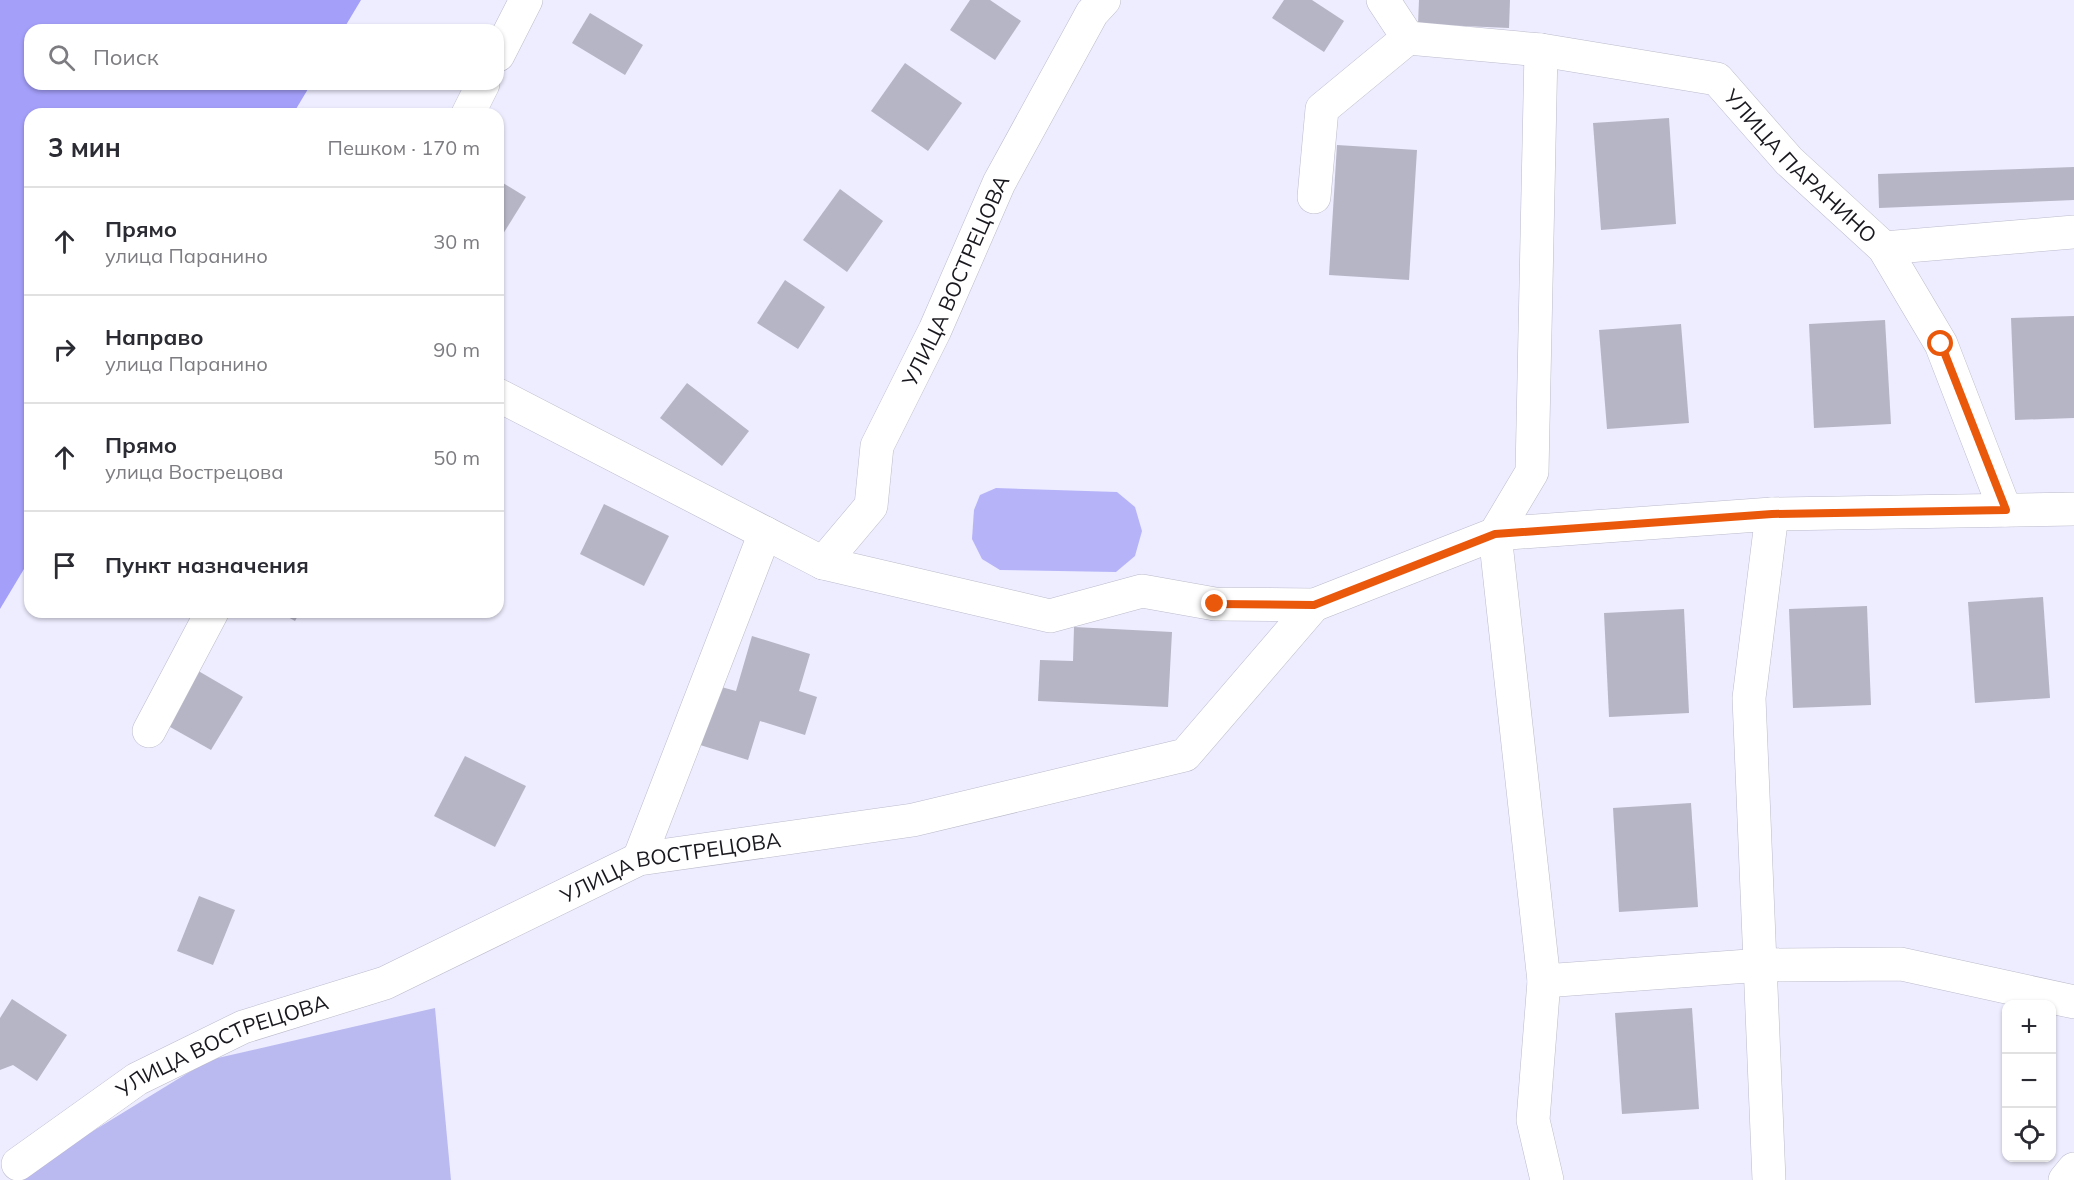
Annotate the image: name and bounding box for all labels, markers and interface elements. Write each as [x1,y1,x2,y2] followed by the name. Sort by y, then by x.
[24,24,504,90] search box
[45,41,78,74] icon: search
[93,43,159,71] text: Поиск
[1718,83,1882,248] street label: УЛИЦА ПАРАНИНО
[48,131,121,164] text: 3 мин
[328,135,480,160] text: Пешком · 170 m
[896,169,1014,391] street label: УЛИЦА ВОСТРЕЦОВА
[105,215,177,243] text: Прямо
[48,225,81,258] icon: ahead
[433,229,480,254] text: 30 m
[105,243,268,268] text: улица Паранино
[105,323,203,351] text: Направо
[1927,330,1953,356] route start
[48,333,81,366] icon: right
[433,337,480,362] text: 90 m
[105,351,268,376] text: улица Паранино
[105,431,177,459] text: Прямо
[48,441,81,474] icon: ahead
[433,445,480,470] text: 50 m
[105,459,283,484] text: улица Вострецова
[48,549,81,582] icon: arrive
[105,551,309,579] text: Пункт назначения
[1201,590,1227,616] route end
[555,826,783,909] street label: УЛИЦА ВОСТРЕЦОВА
[110,988,332,1104] street label: УЛИЦА ВОСТРЕЦОВА
[2002,1000,2056,1162] map controls
[2002,1000,2056,1054] button: +
[2002,1054,2056,1108] button: −
[2002,1108,2056,1162] button: locate

